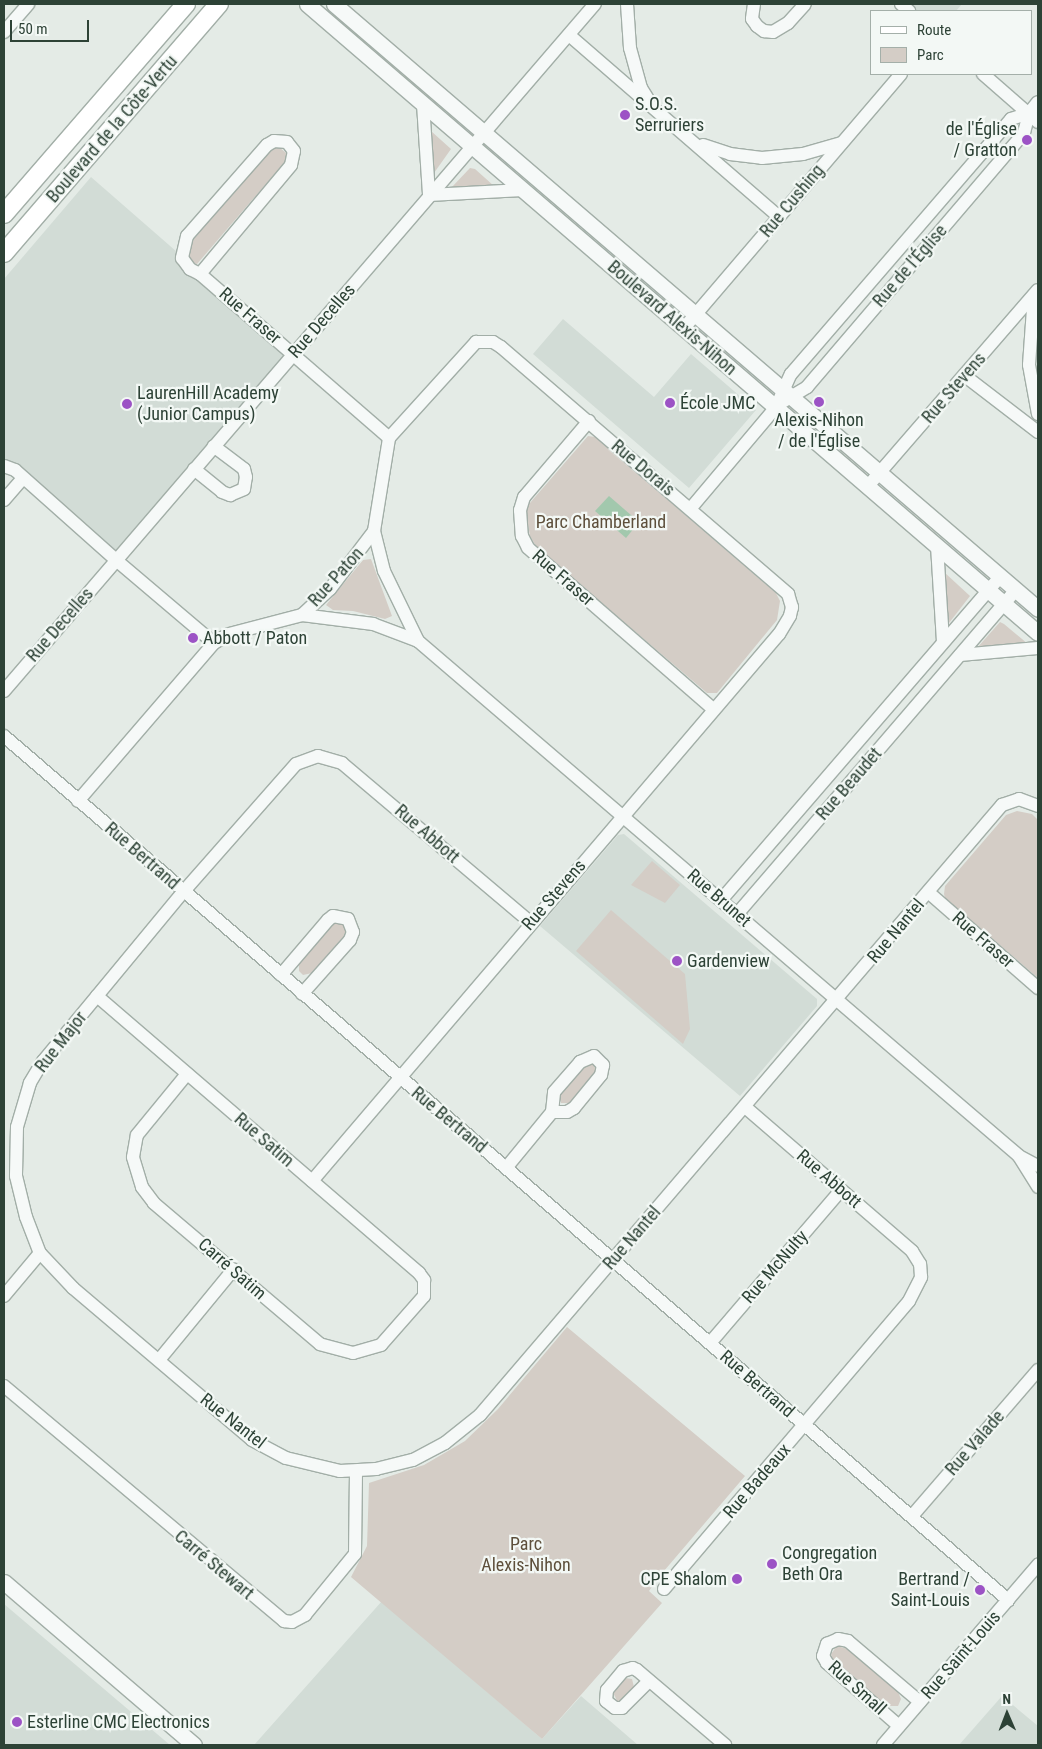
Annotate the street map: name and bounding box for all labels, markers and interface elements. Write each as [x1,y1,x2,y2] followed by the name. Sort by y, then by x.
[12,10,91,42] scale bar
[870,10,1032,75] legend
[18,20,48,38] text: 50 m
[917,21,951,39] text: Route
[917,46,944,64] text: Parc
[42,51,182,207] street label: Boulevard de la Côte-Vertu
[635,94,704,136] place label: S.O.S. Serruriers
[619,109,631,121] marker: S.O.S. Serruriers
[946,119,1017,162] place label: de l'Église / Gratton
[1021,134,1033,146] marker: de l'Église / Gratton
[755,160,829,242] street label: Rue Cushing
[868,220,952,312] street label: Rue de l'Église
[603,256,741,380] street label: Boulevard Alexis-Nihon
[284,280,360,362] street label: Rue Decelles
[215,283,285,349] street label: Rue Fraser
[917,348,991,428] street label: Rue Stevens
[137,383,279,426] place label: LaurenHill Academy (Junior Campus)
[680,392,755,414] place label: École JMC
[813,396,825,408] marker: Alexis-Nihon / de l'Église
[664,397,676,409] marker: École JMC
[121,398,133,410] marker: LaurenHill Academy (Junior Campus)
[774,410,864,452] place label: Alexis-Nihon / de l'Église
[607,435,679,501] street label: Rue Dorais
[536,511,666,533] park label: Parc Chamberland
[304,543,368,611] street label: Rue Paton
[528,545,598,611] street label: Rue Fraser
[22,584,98,666] street label: Rue Decelles
[203,627,307,649] place label: Abbott / Paton
[187,632,199,644] marker: Abbott / Paton
[812,743,886,825] street label: Rue Beaudet
[390,800,464,868] street label: Rue Abbott
[100,818,184,894] street label: Rue Bertrand
[517,855,591,935] street label: Rue Stevens
[683,864,755,932] street label: Rue Brunet
[863,894,929,968] street label: Rue Nantel
[948,907,1018,973] street label: Rue Fraser
[687,950,770,972] place label: Gardenview
[671,955,683,967] marker: Gardenview
[30,1007,92,1077] street label: Rue Major
[407,1082,491,1158] street label: Rue Bertrand
[230,1108,298,1172] street label: Rue Satim
[792,1145,866,1213] street label: Rue Abbott
[599,1202,665,1274] street label: Rue Nantel
[737,1226,813,1308] street label: Rue McNulty
[194,1234,270,1304] street label: Carré Satim
[715,1346,799,1422] street label: Rue Bertrand
[196,1389,270,1453] street label: Rue Nantel
[941,1406,1009,1480] street label: Rue Valade
[719,1439,795,1523] street label: Rue Badeaux
[170,1526,258,1604] street label: Carré Stewart
[481,1534,571,1576] park label: Parc Alexis-Nihon
[782,1543,877,1586] place label: Congregation Beth Ora
[766,1558,778,1570] marker: Congregation Beth Ora
[640,1568,727,1590] place label: CPE Shalom
[891,1569,970,1612] place label: Bertrand / Saint-Louis
[731,1573,743,1585] marker: CPE Shalom
[974,1584,986,1596] marker: Bertrand / Saint-Louis
[917,1606,1005,1704] street label: Rue Saint-Louis
[824,1656,890,1720] street label: Rue Small
[982,1689,1032,1739] north arrow
[1002,1691,1011,1707] text: N
[27,1711,210,1733] place label: Esterline CMC Electronics
[11,1716,23,1728] marker: Esterline CMC Electronics

